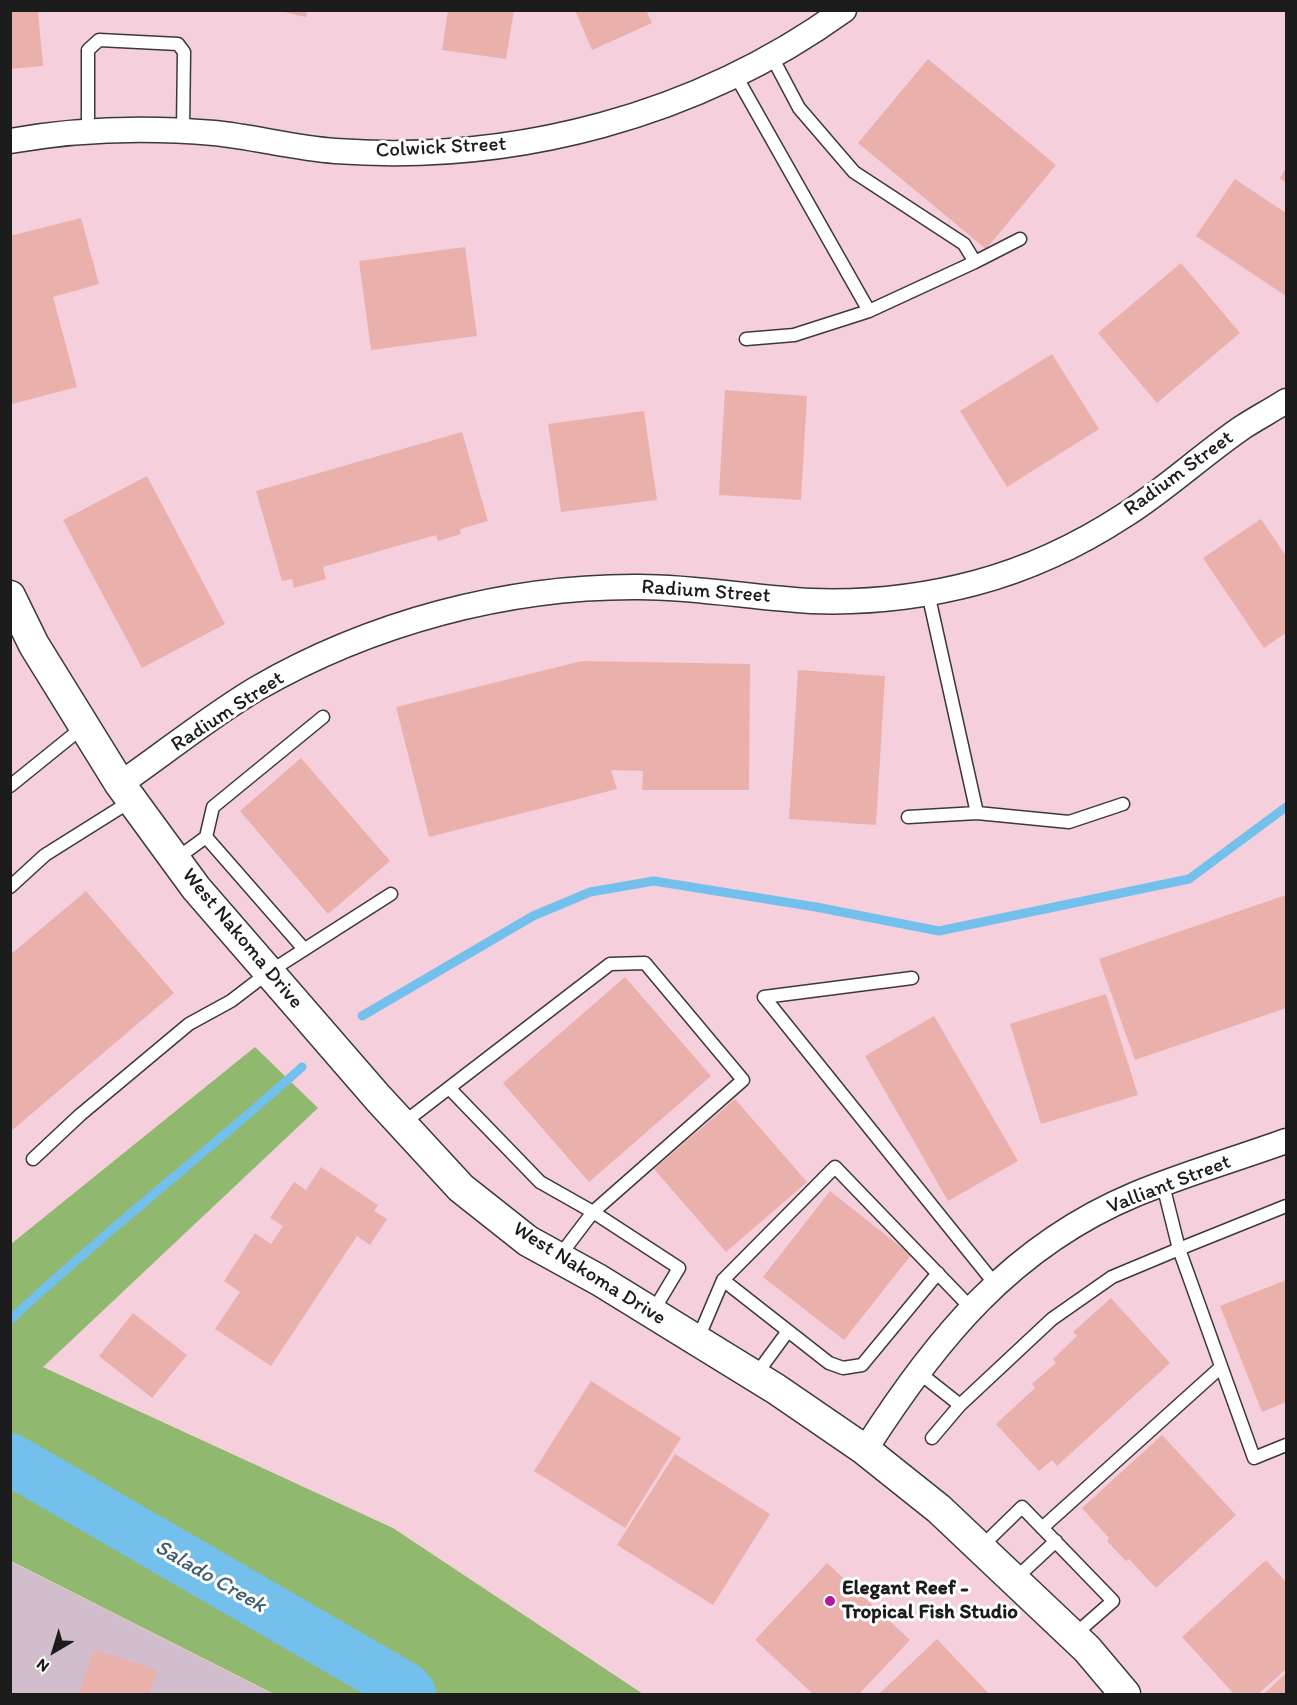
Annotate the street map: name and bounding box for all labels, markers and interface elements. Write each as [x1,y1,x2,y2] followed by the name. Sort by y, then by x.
[375,132,507,164] street label: Colwick Street
[1119,426,1239,522] street label: Radium Street
[641,575,771,609] street label: Radium Street
[167,666,289,758] street label: Radium Street
[176,864,308,1014] street label: West Nakoma Drive
[1104,1150,1234,1220] street label: Valliant Street
[508,1217,670,1331] street label: West Nakoma Drive
[150,1535,270,1619] water label: Salado Creek
[842,1576,1018,1626] place label: Elegant Reef - Tropical Fish Studio
[823,1594,837,1608] marker: Elegant Reef - Tropical Fish Studio
[24,1621,84,1681] north arrow
[33,1655,53,1676] text: N

